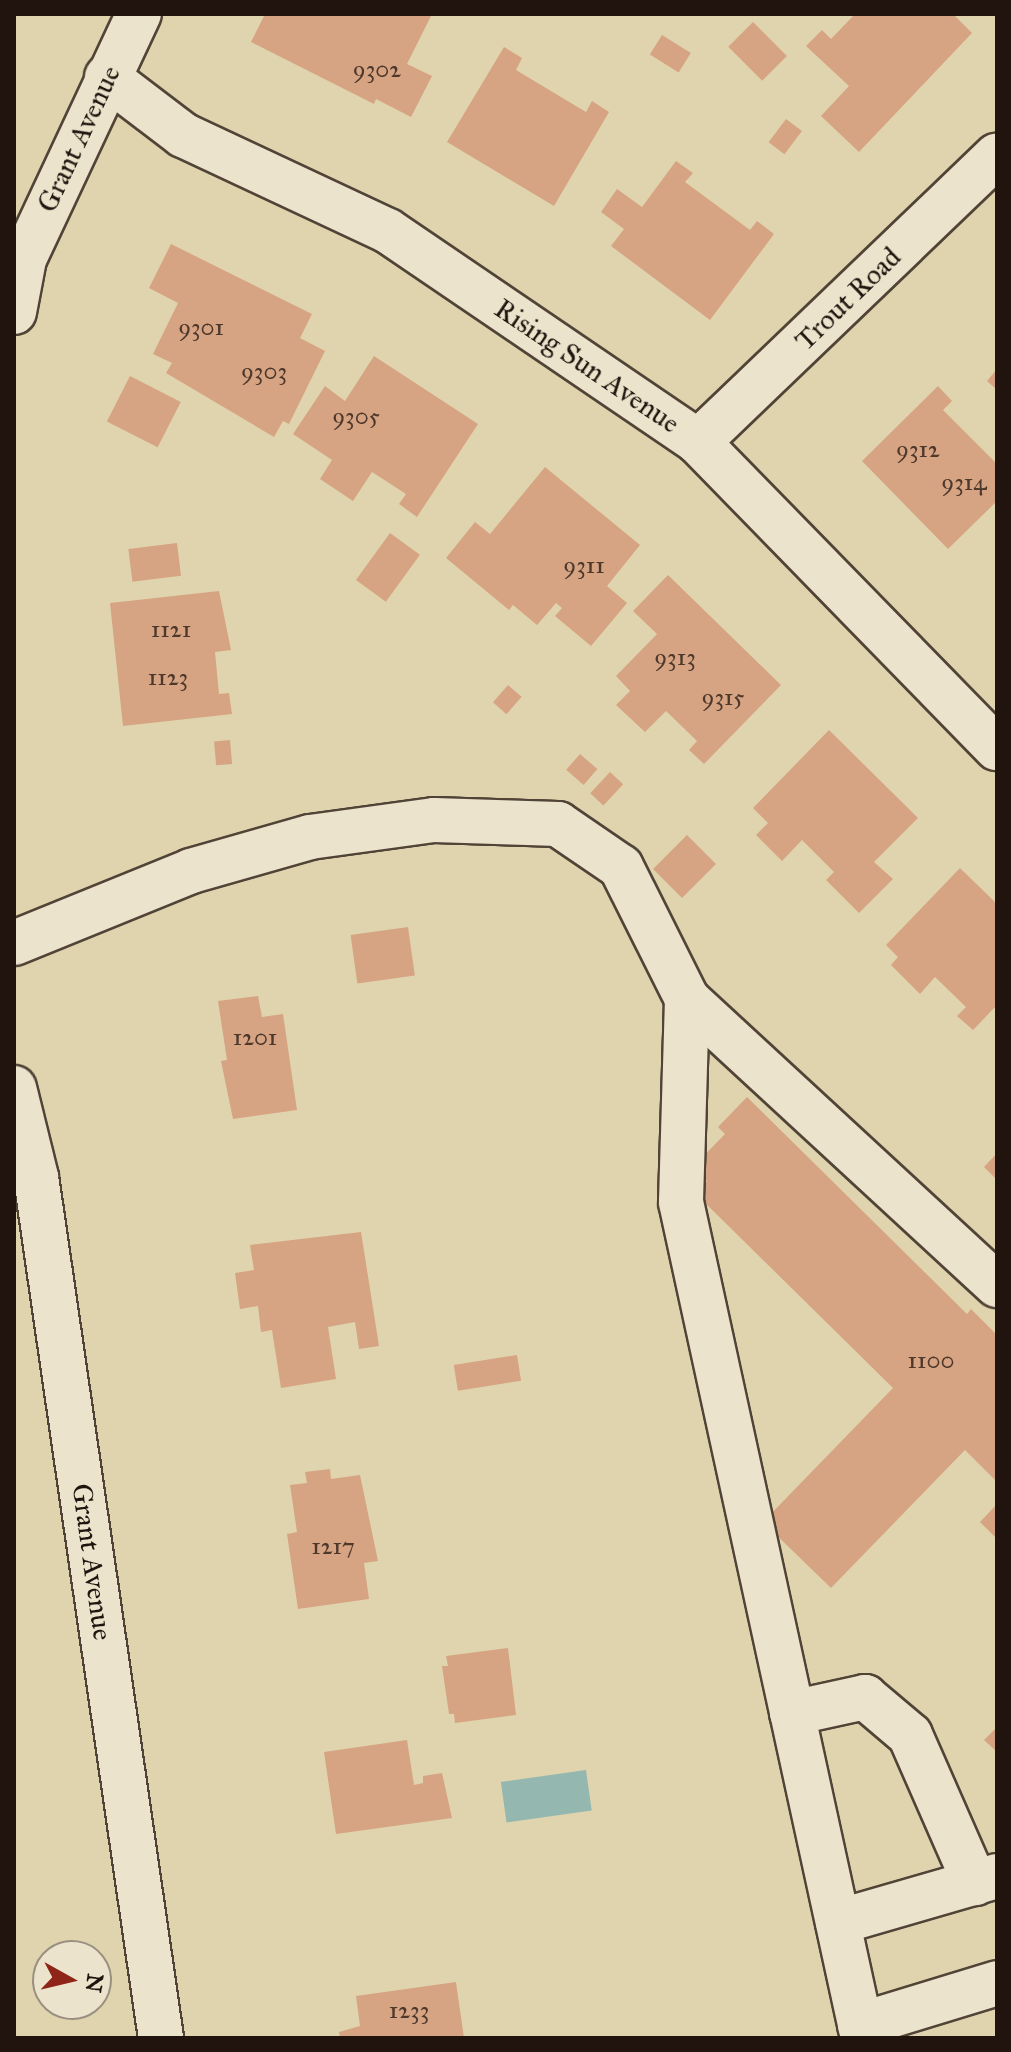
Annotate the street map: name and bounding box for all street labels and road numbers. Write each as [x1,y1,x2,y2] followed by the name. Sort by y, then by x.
[30,60,128,218] street label: Grant Avenue
[788,240,908,358] street label: Trout Road
[488,292,686,440] street label: Rising Sun Avenue
[64,1482,120,1642] street label: Grant Avenue

